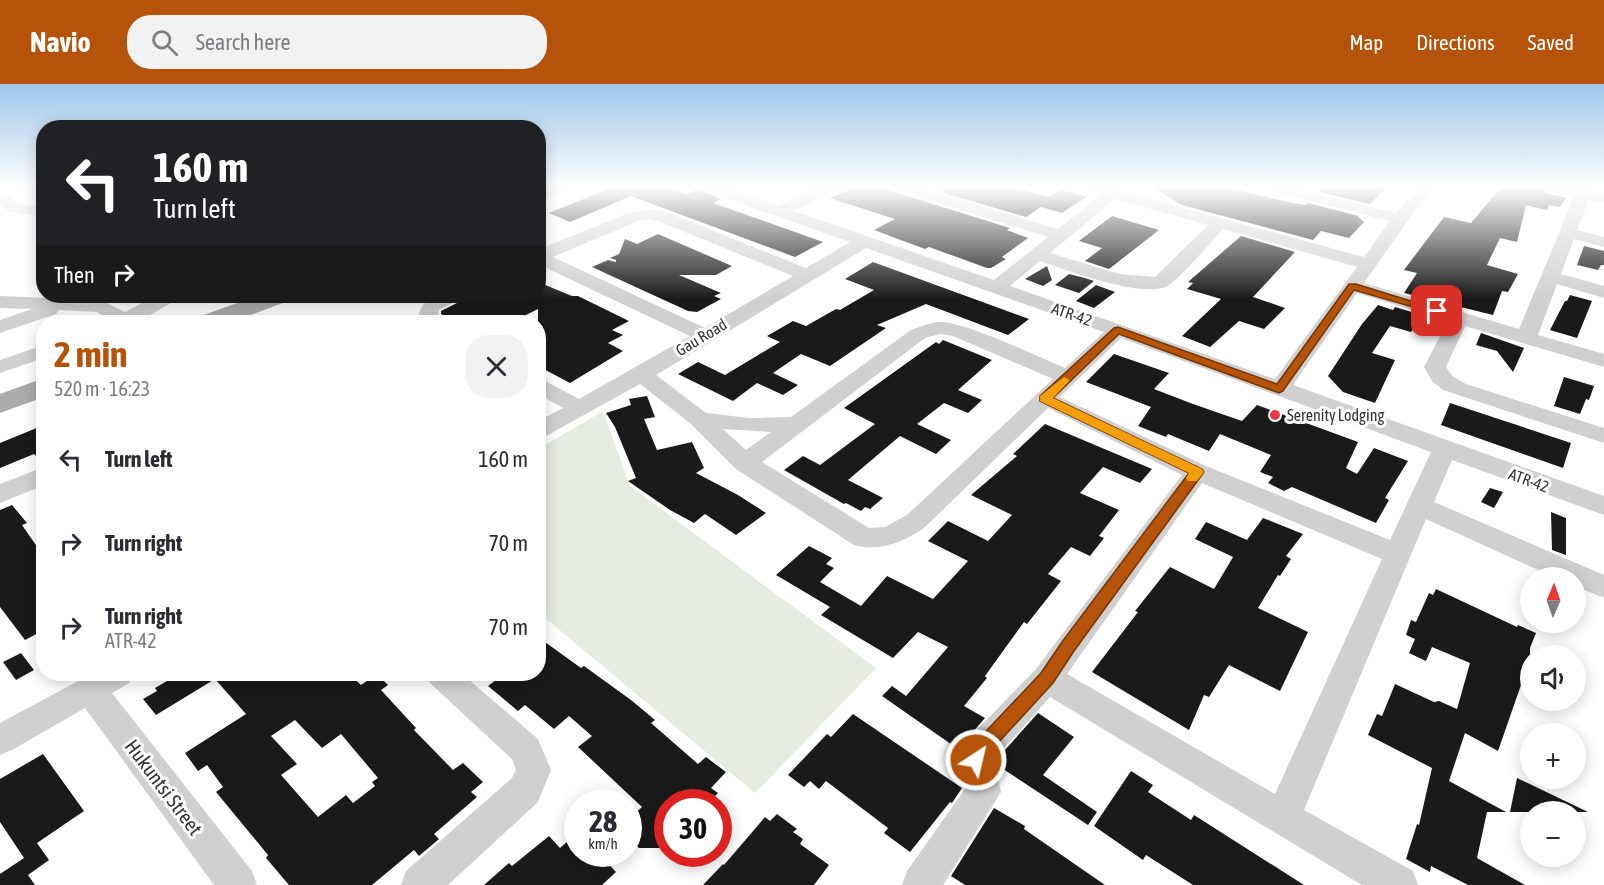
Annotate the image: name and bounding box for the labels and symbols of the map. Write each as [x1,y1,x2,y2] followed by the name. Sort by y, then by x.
[1411,285,1462,336] pin
[1050,299,1094,329] street label: ATR-42
[672,315,730,359] street label: Gau Road
[1287,406,1384,425] place label: Serenity Lodging
[1268,408,1282,422] marker: Serenity Lodging
[1507,464,1551,496] street label: ATR-42
[1520,567,1586,633] north arrow
[944,728,1008,792] position arrow
[121,735,207,839] street label: Hukuntsi Street
[654,789,732,867] speed limit sign: 30

